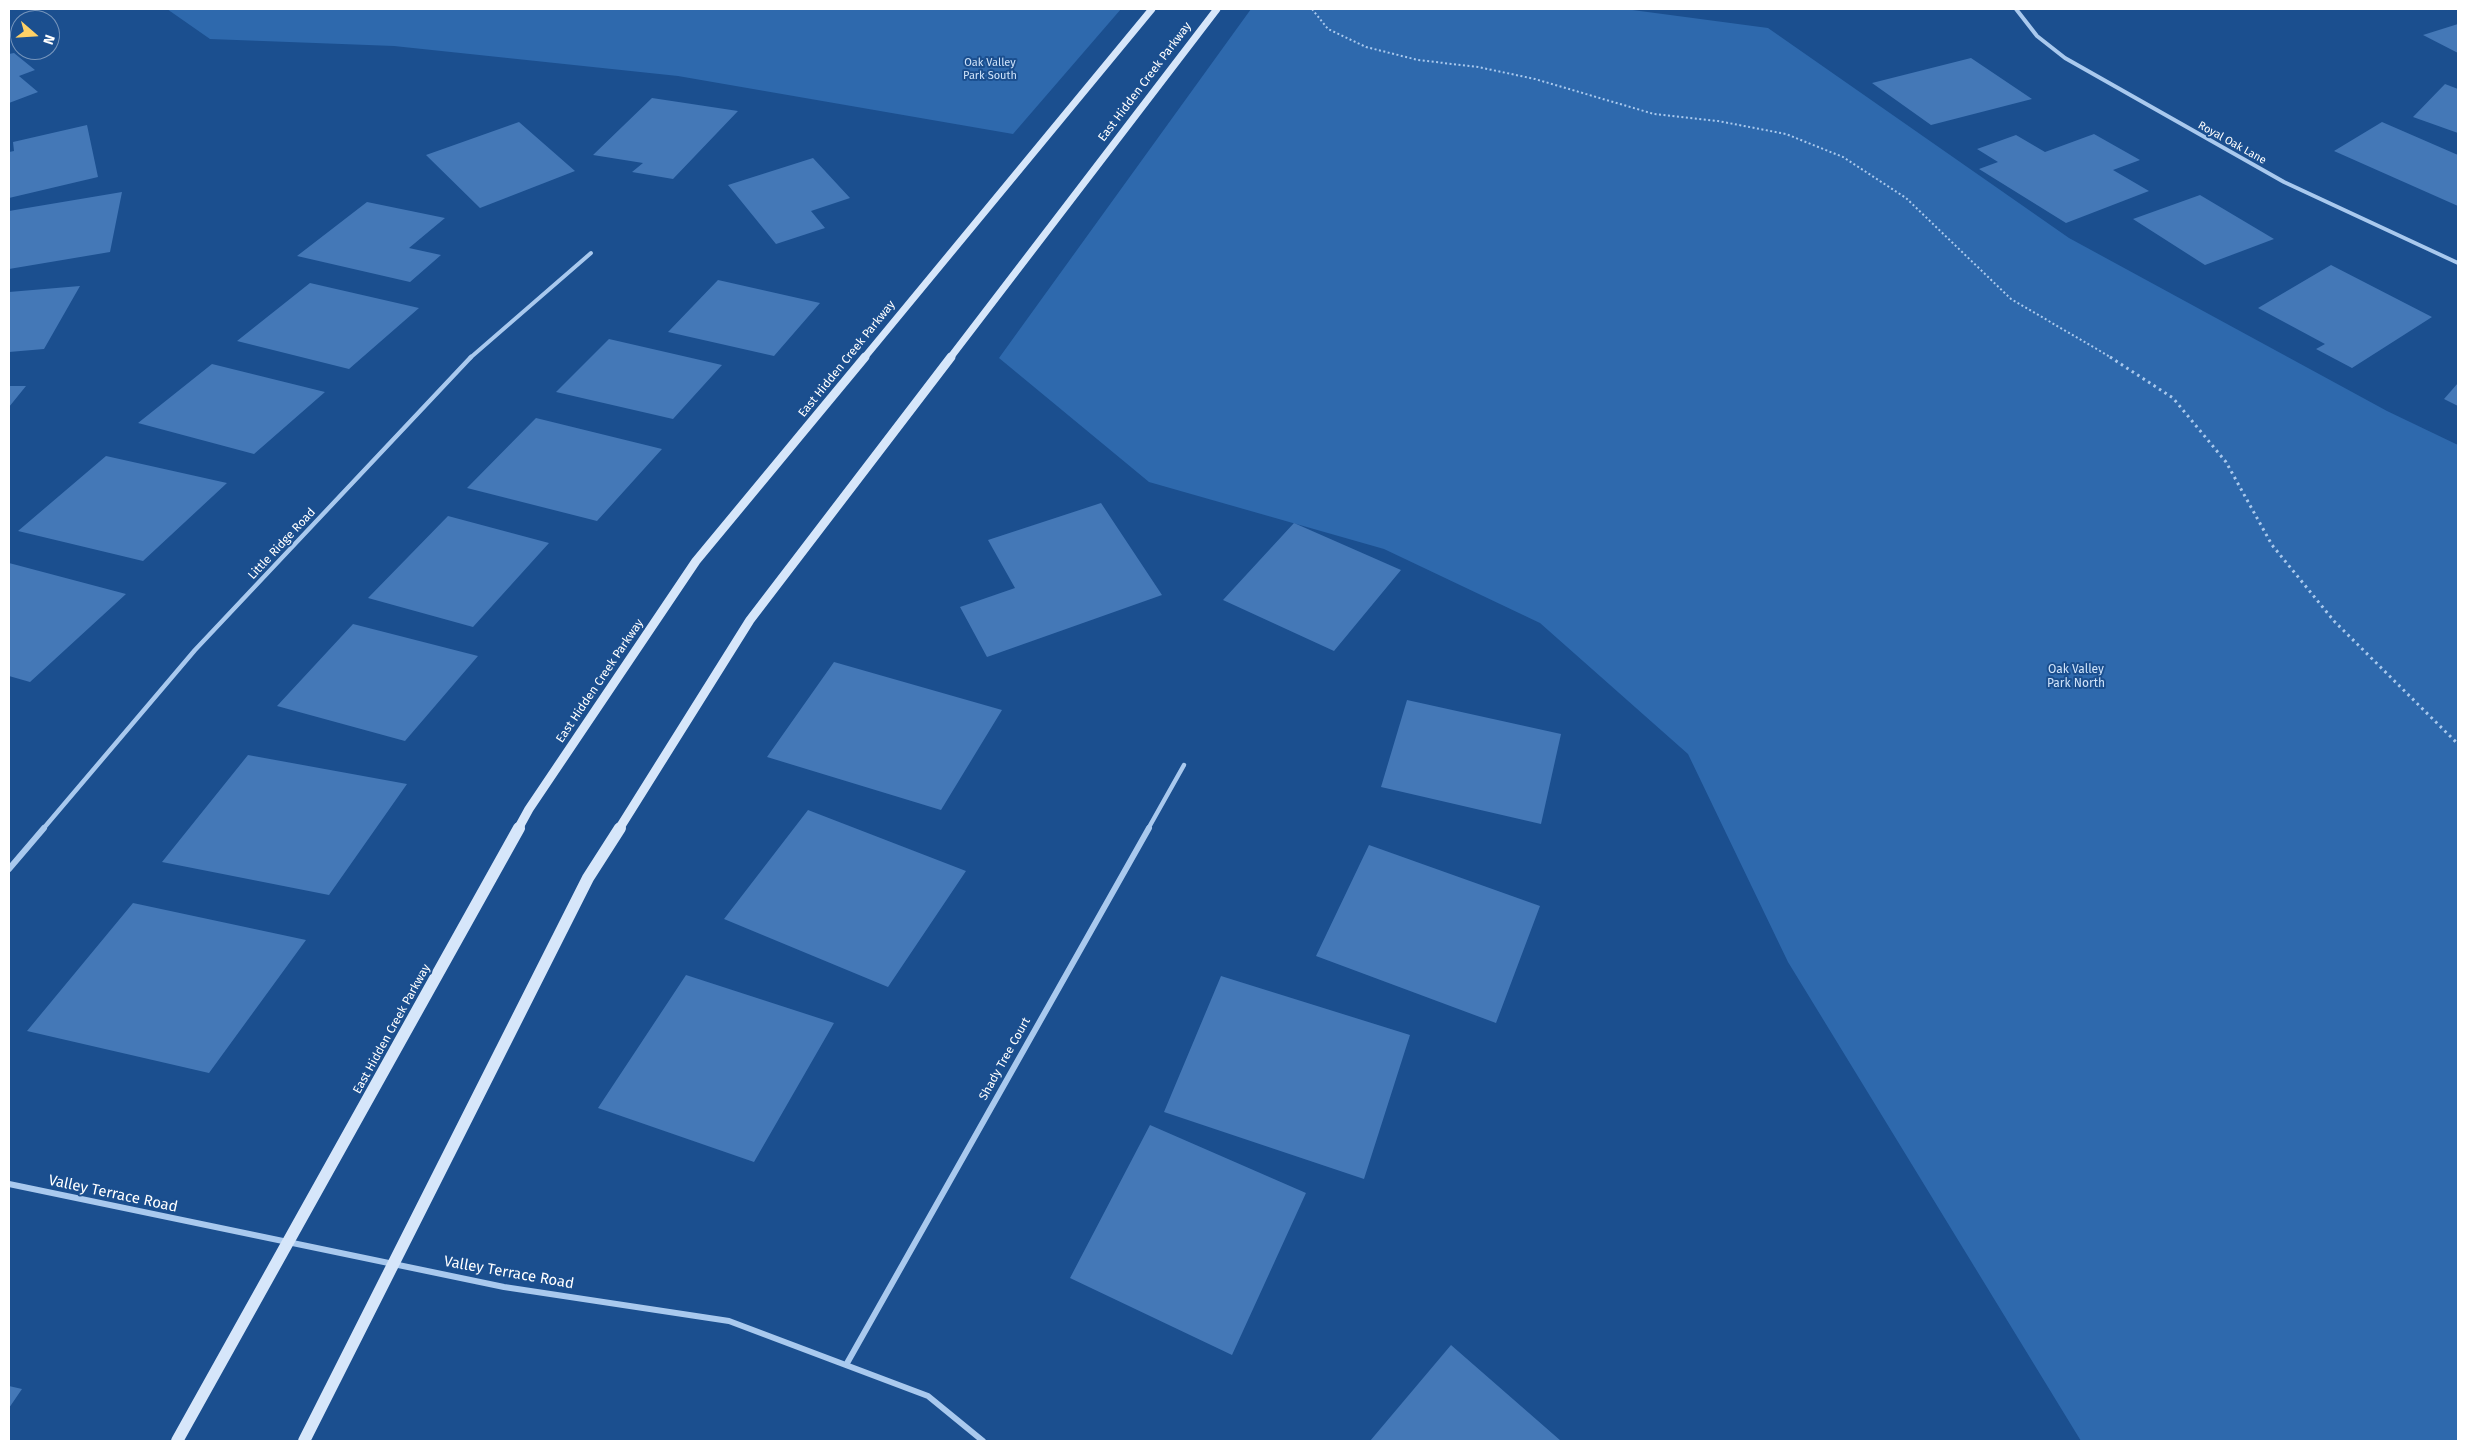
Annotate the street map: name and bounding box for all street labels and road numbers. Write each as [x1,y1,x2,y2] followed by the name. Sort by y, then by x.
[1095,19,1195,145] street label: East Hidden Creek Parkway
[2196,119,2268,167] street label: Royal Oak Lane
[795,298,899,420] street label: East Hidden Creek Parkway
[245,505,319,583] street label: Little Ridge Road
[553,616,647,746] street label: East Hidden Creek Parkway
[350,962,434,1096] street label: East Hidden Creek Parkway
[976,1015,1034,1103] street label: Shady Tree Court
[47,1171,179,1217] street label: Valley Terrace Road
[443,1253,575,1293] street label: Valley Terrace Road

